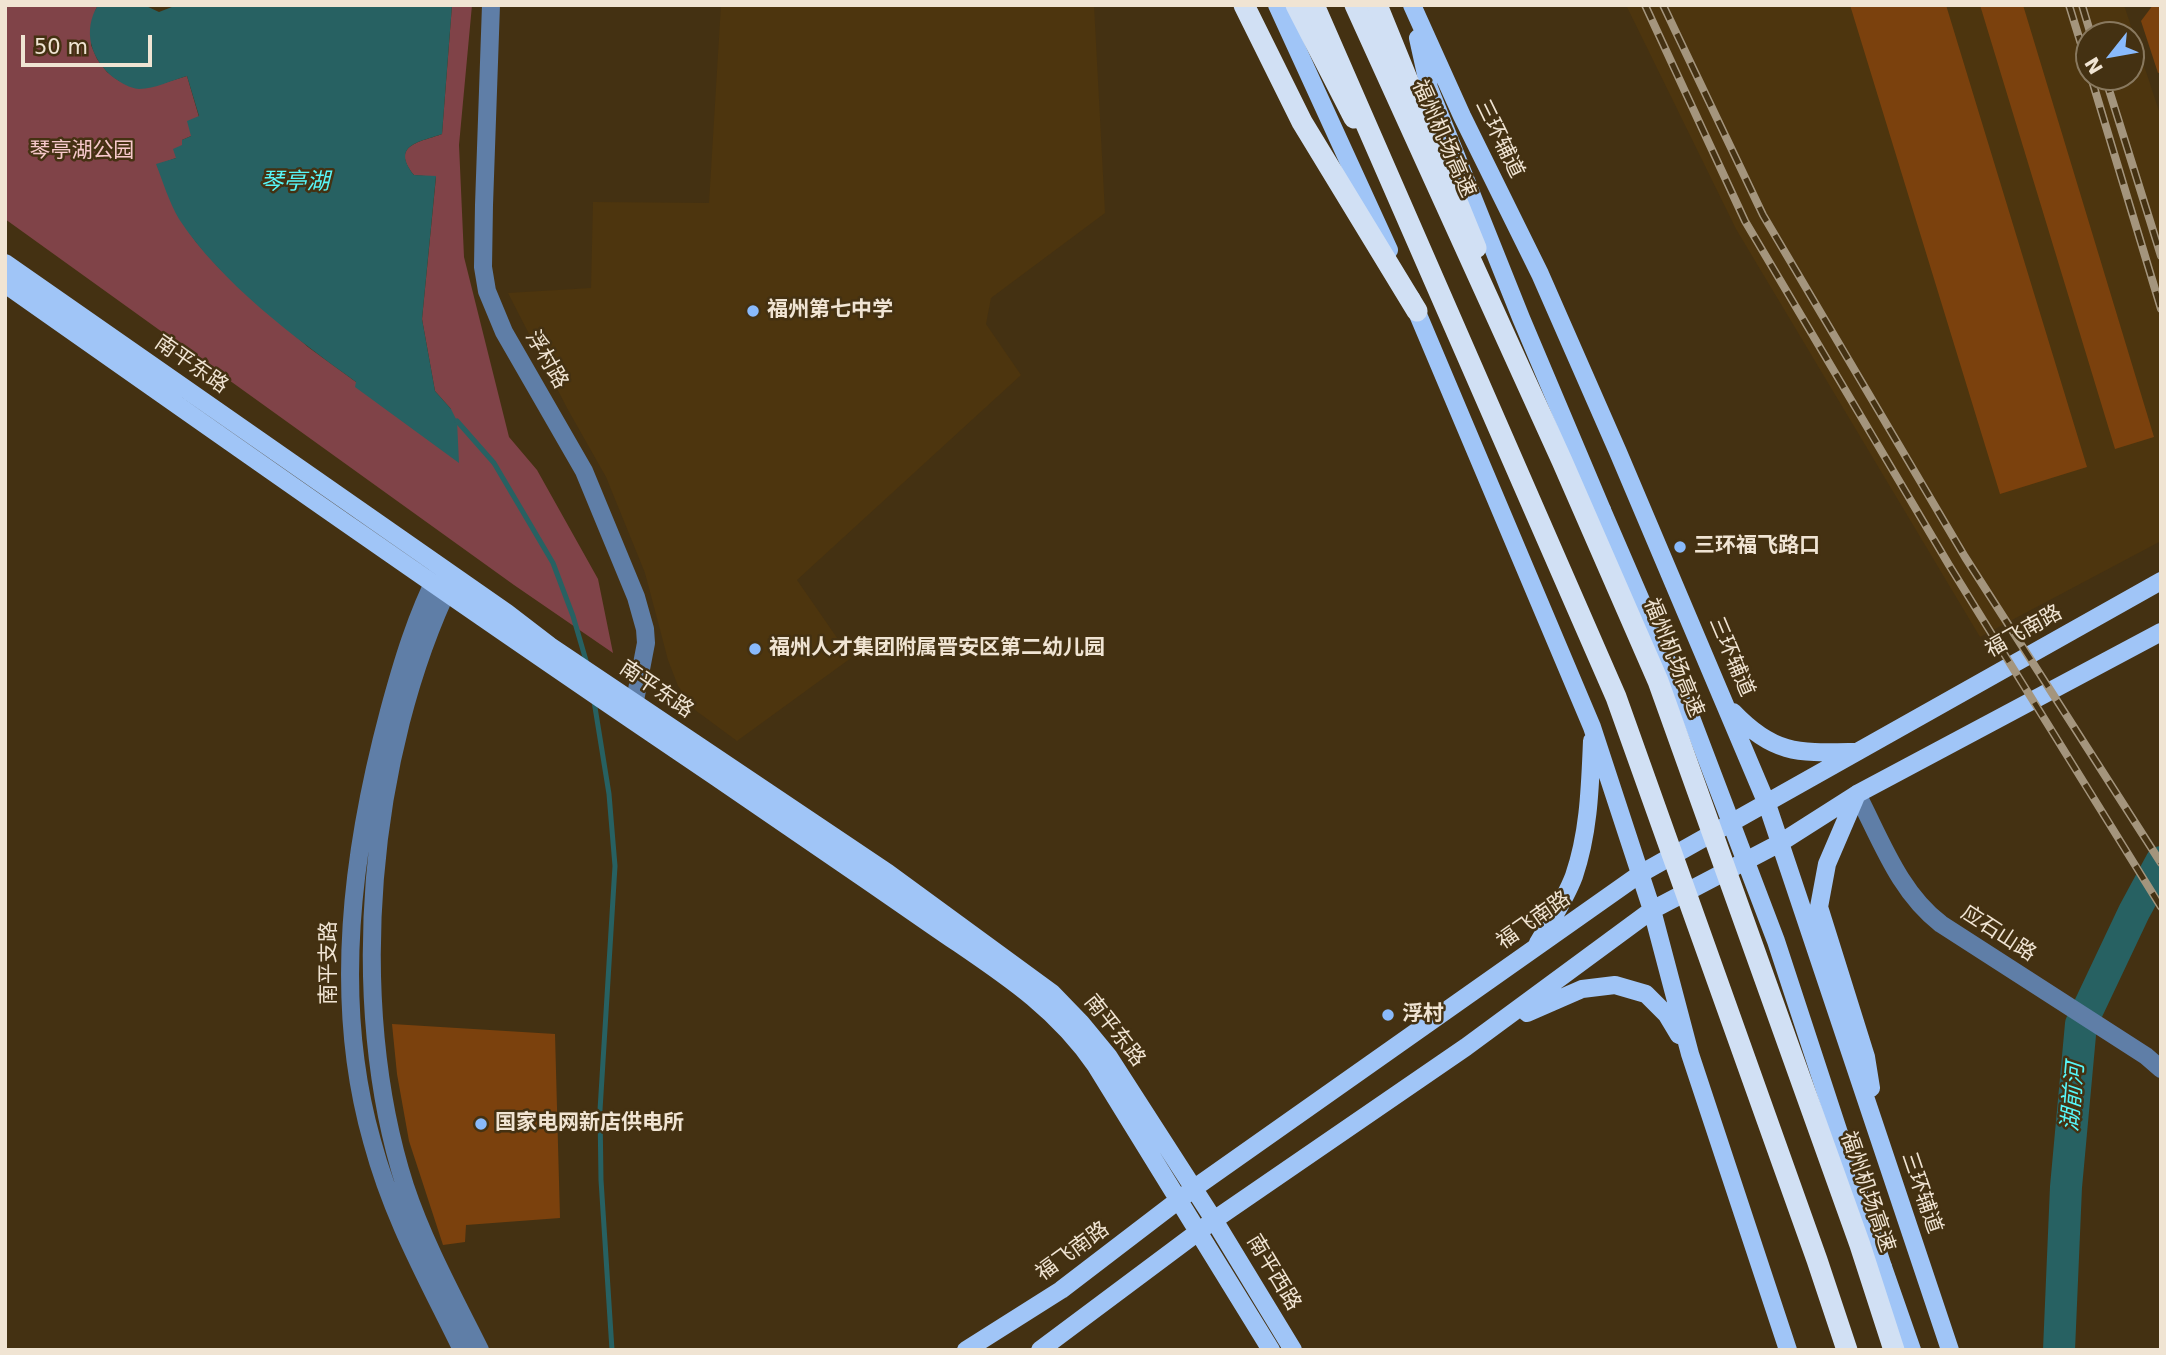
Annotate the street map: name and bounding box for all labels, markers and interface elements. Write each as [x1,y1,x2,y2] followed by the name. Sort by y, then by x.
[24,21,156,65] scale bar
[2075,21,2145,91] north arrow
[34,35,88,59] text: 50 m
[2080,53,2107,78] text: N
[1406,76,1480,202] street label: 福州机场高速
[1469,96,1529,182] street label: 三环辅道
[30,139,134,165] park label: 琴亭湖公园
[261,169,329,197] water label: 琴亭湖
[767,298,893,324] place label: 福州第七中学
[745,303,761,319] marker: 福州第七中学
[519,326,573,394] street label: 浮村路
[149,331,233,399] street label: 南平东路
[1694,534,1820,560] place label: 三环福飞路口
[1672,539,1688,555] marker: 三环福飞路口
[1638,595,1708,721] street label: 福州机场高速
[1981,601,2067,663] street label: 福飞南路
[1703,613,1759,701] street label: 三环辅道
[769,636,1105,662] place label: 福州人才集团附属晋安区第二幼儿园
[747,641,763,657] marker: 福州人才集团附属晋安区第二幼儿园
[614,656,698,724] street label: 南平东路
[1492,887,1576,955] street label: 福飞南路
[1956,901,2040,967] street label: 应石山路
[317,921,343,1005] street label: 南平支路
[1078,990,1150,1072] street label: 南平东路
[1402,1002,1444,1028] place label: 浮村
[1380,1007,1396,1023] marker: 浮村
[2057,1061,2091,1133] water label: 湖前河
[495,1111,684,1137] place label: 国家电网新店供电所
[473,1116,489,1132] marker: 国家电网新店供电所
[1835,1128,1899,1256] street label: 福州机场高速
[1895,1149,1947,1237] street label: 三环辅道
[1032,1217,1114,1287] street label: 福飞南路
[1241,1231,1305,1315] street label: 南平西路

